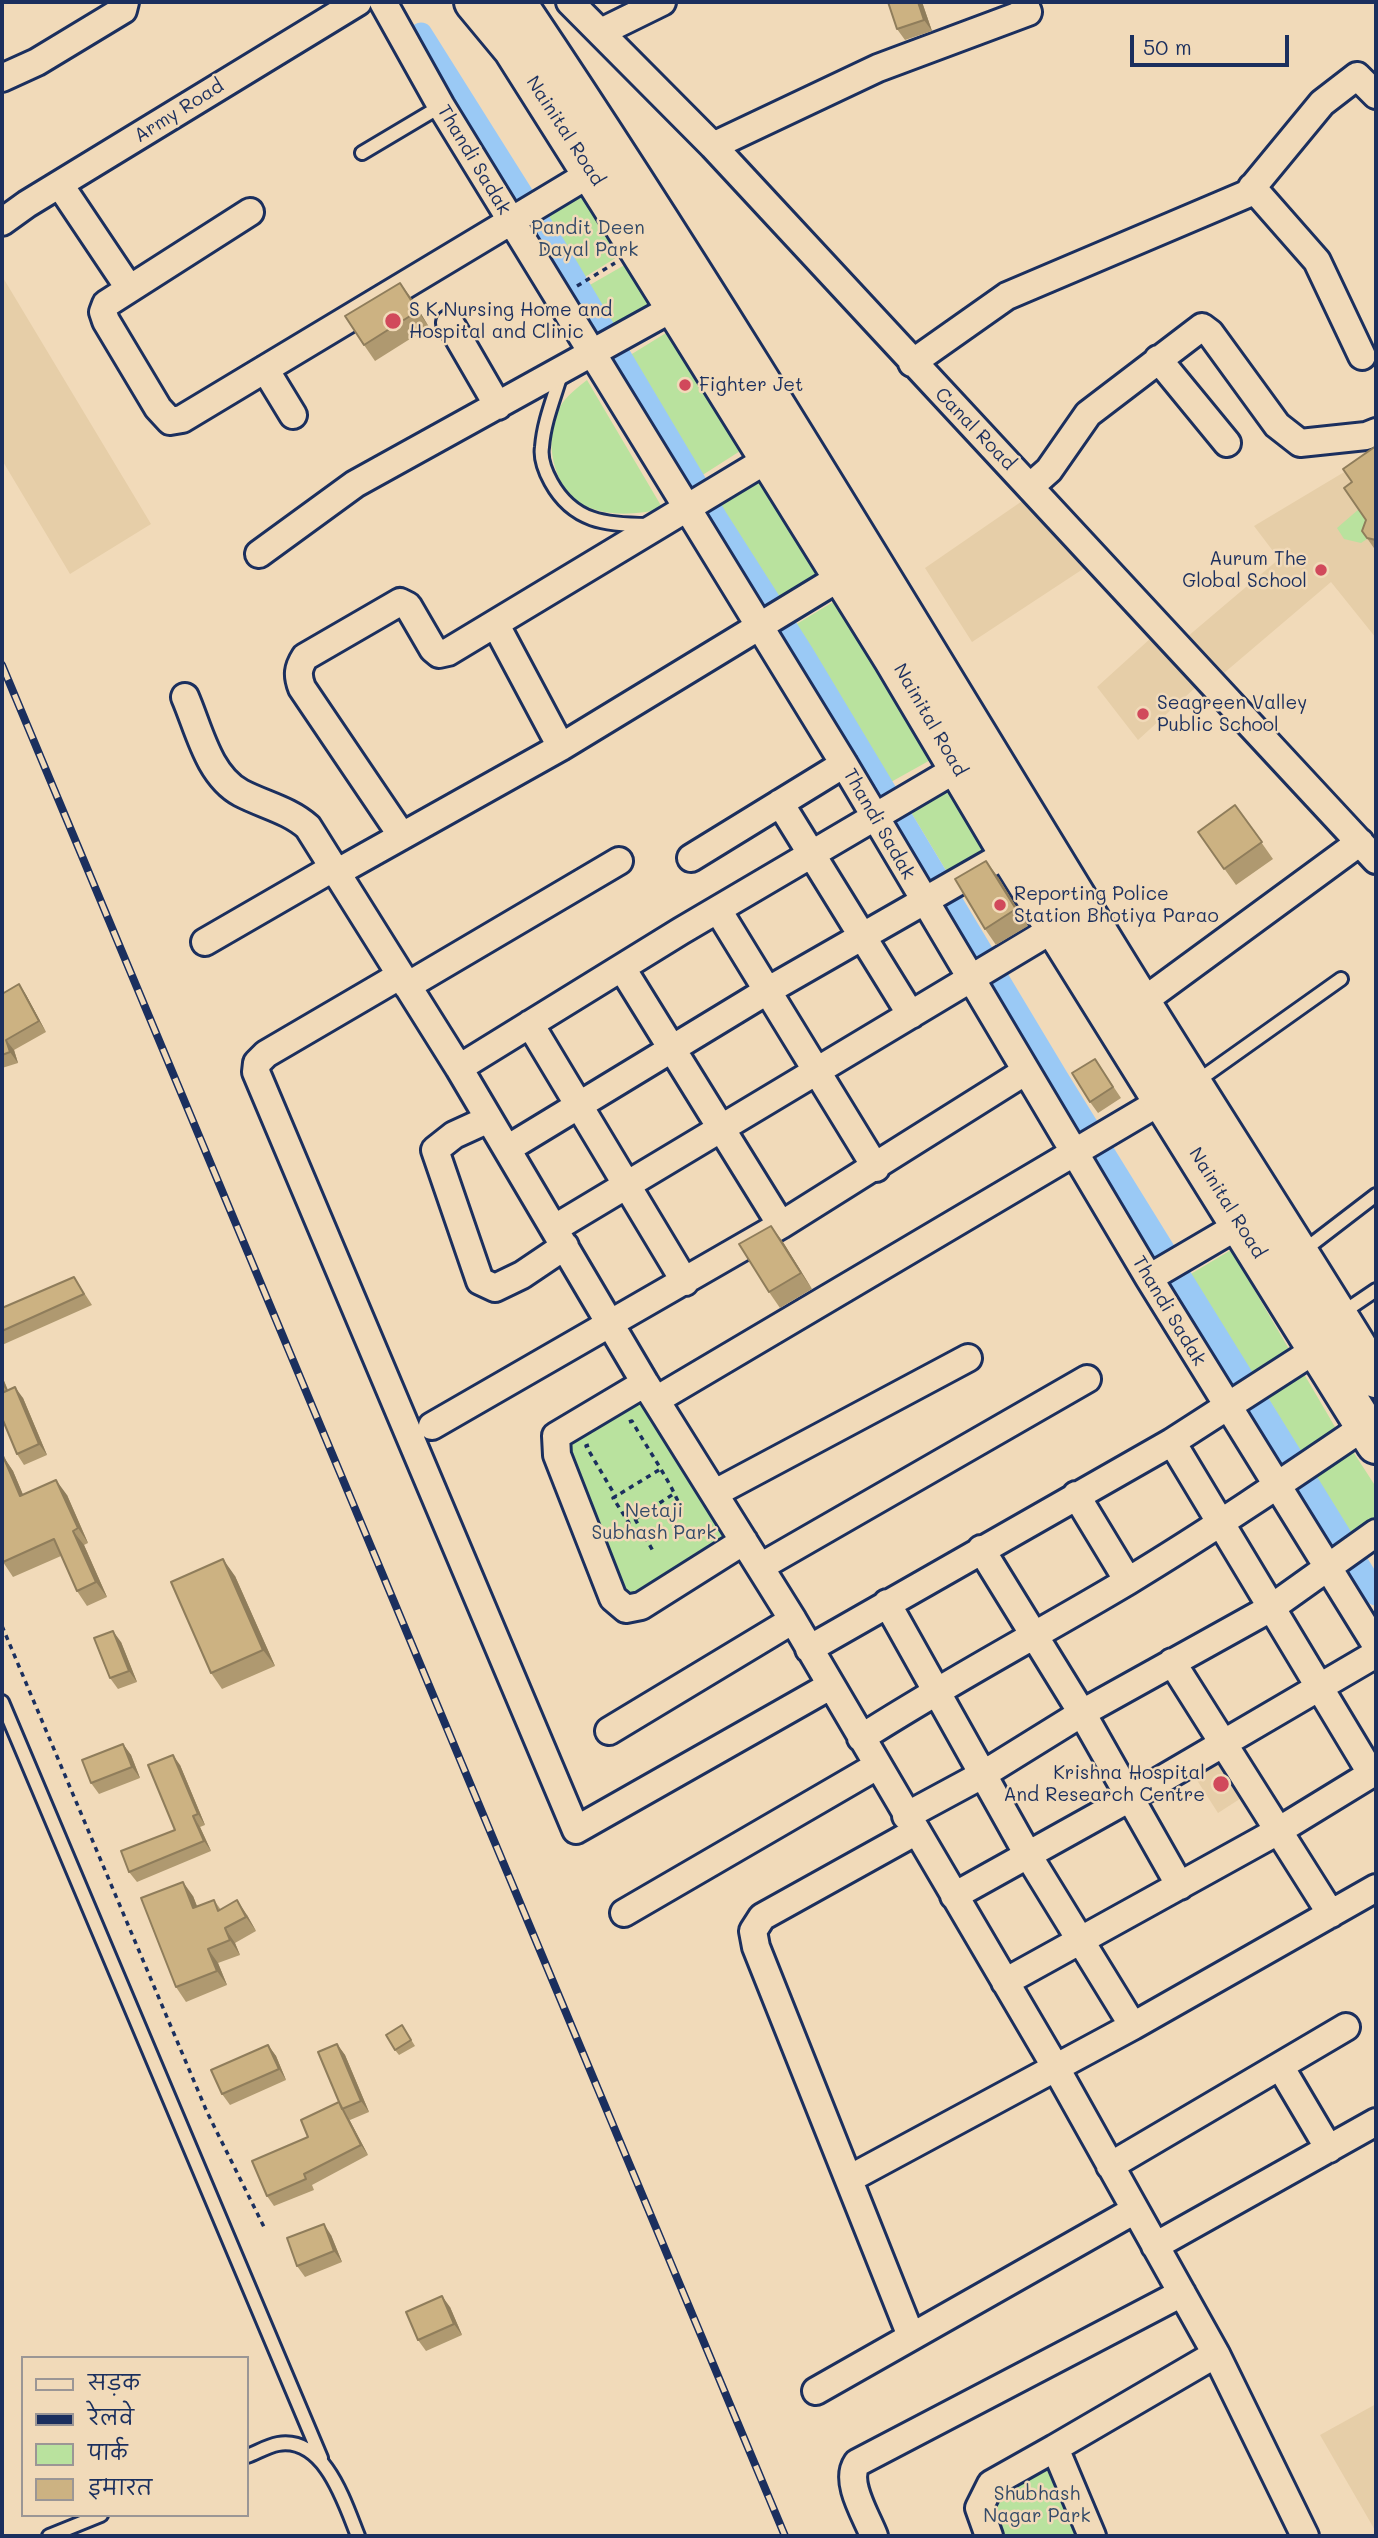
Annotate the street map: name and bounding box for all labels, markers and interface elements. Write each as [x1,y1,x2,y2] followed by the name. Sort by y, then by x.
[1133,21,1292,65] scale bar
[1143,33,1192,60] text: 50 m
[521,72,609,190] street label: Nainital Road
[130,75,228,147] street label: Army Road
[432,101,516,219] street label: Thandi Sadak
[531,217,645,261] park label: Pandit Deen Dayal Park
[409,299,612,343] place label: S K Nursing Home and Hospital and Clinic
[383,311,403,331] marker: S K Nursing Home and Hospital and Clinic
[699,374,803,396] place label: Fighter Jet
[677,377,693,393] marker: Fighter Jet
[930,383,1020,475] street label: Canal Road
[1182,548,1307,592] place label: Aurum The Global School
[1313,562,1329,578] marker: Aurum The Global School
[889,660,971,780] street label: Nainital Road
[1157,692,1307,736] place label: Seagreen Valley Public School
[1135,706,1151,722] marker: Seagreen Valley Public School
[838,765,920,883] street label: Thandi Sadak
[1014,883,1219,927] place label: Reporting Police Station Bhotiya Parao
[992,897,1008,913] marker: Reporting Police Station Bhotiya Parao
[1184,1143,1270,1263] street label: Nainital Road
[1127,1252,1211,1370] street label: Thandi Sadak
[592,1500,716,1544] park label: Netaji Subhash Park
[1003,1762,1205,1806] place label: Krishna Hospital And Research Centre
[1211,1774,1231,1794] marker: Krishna Hospital And Research Centre
[21,2356,248,2517] legend
[88,2368,140,2395] text: सड़क
[88,2403,134,2430] text: रेलवे
[88,2438,128,2465] text: पार्क
[88,2473,152,2500] text: इमारत
[983,2483,1091,2527] park label: Shubhash Nagar Park

